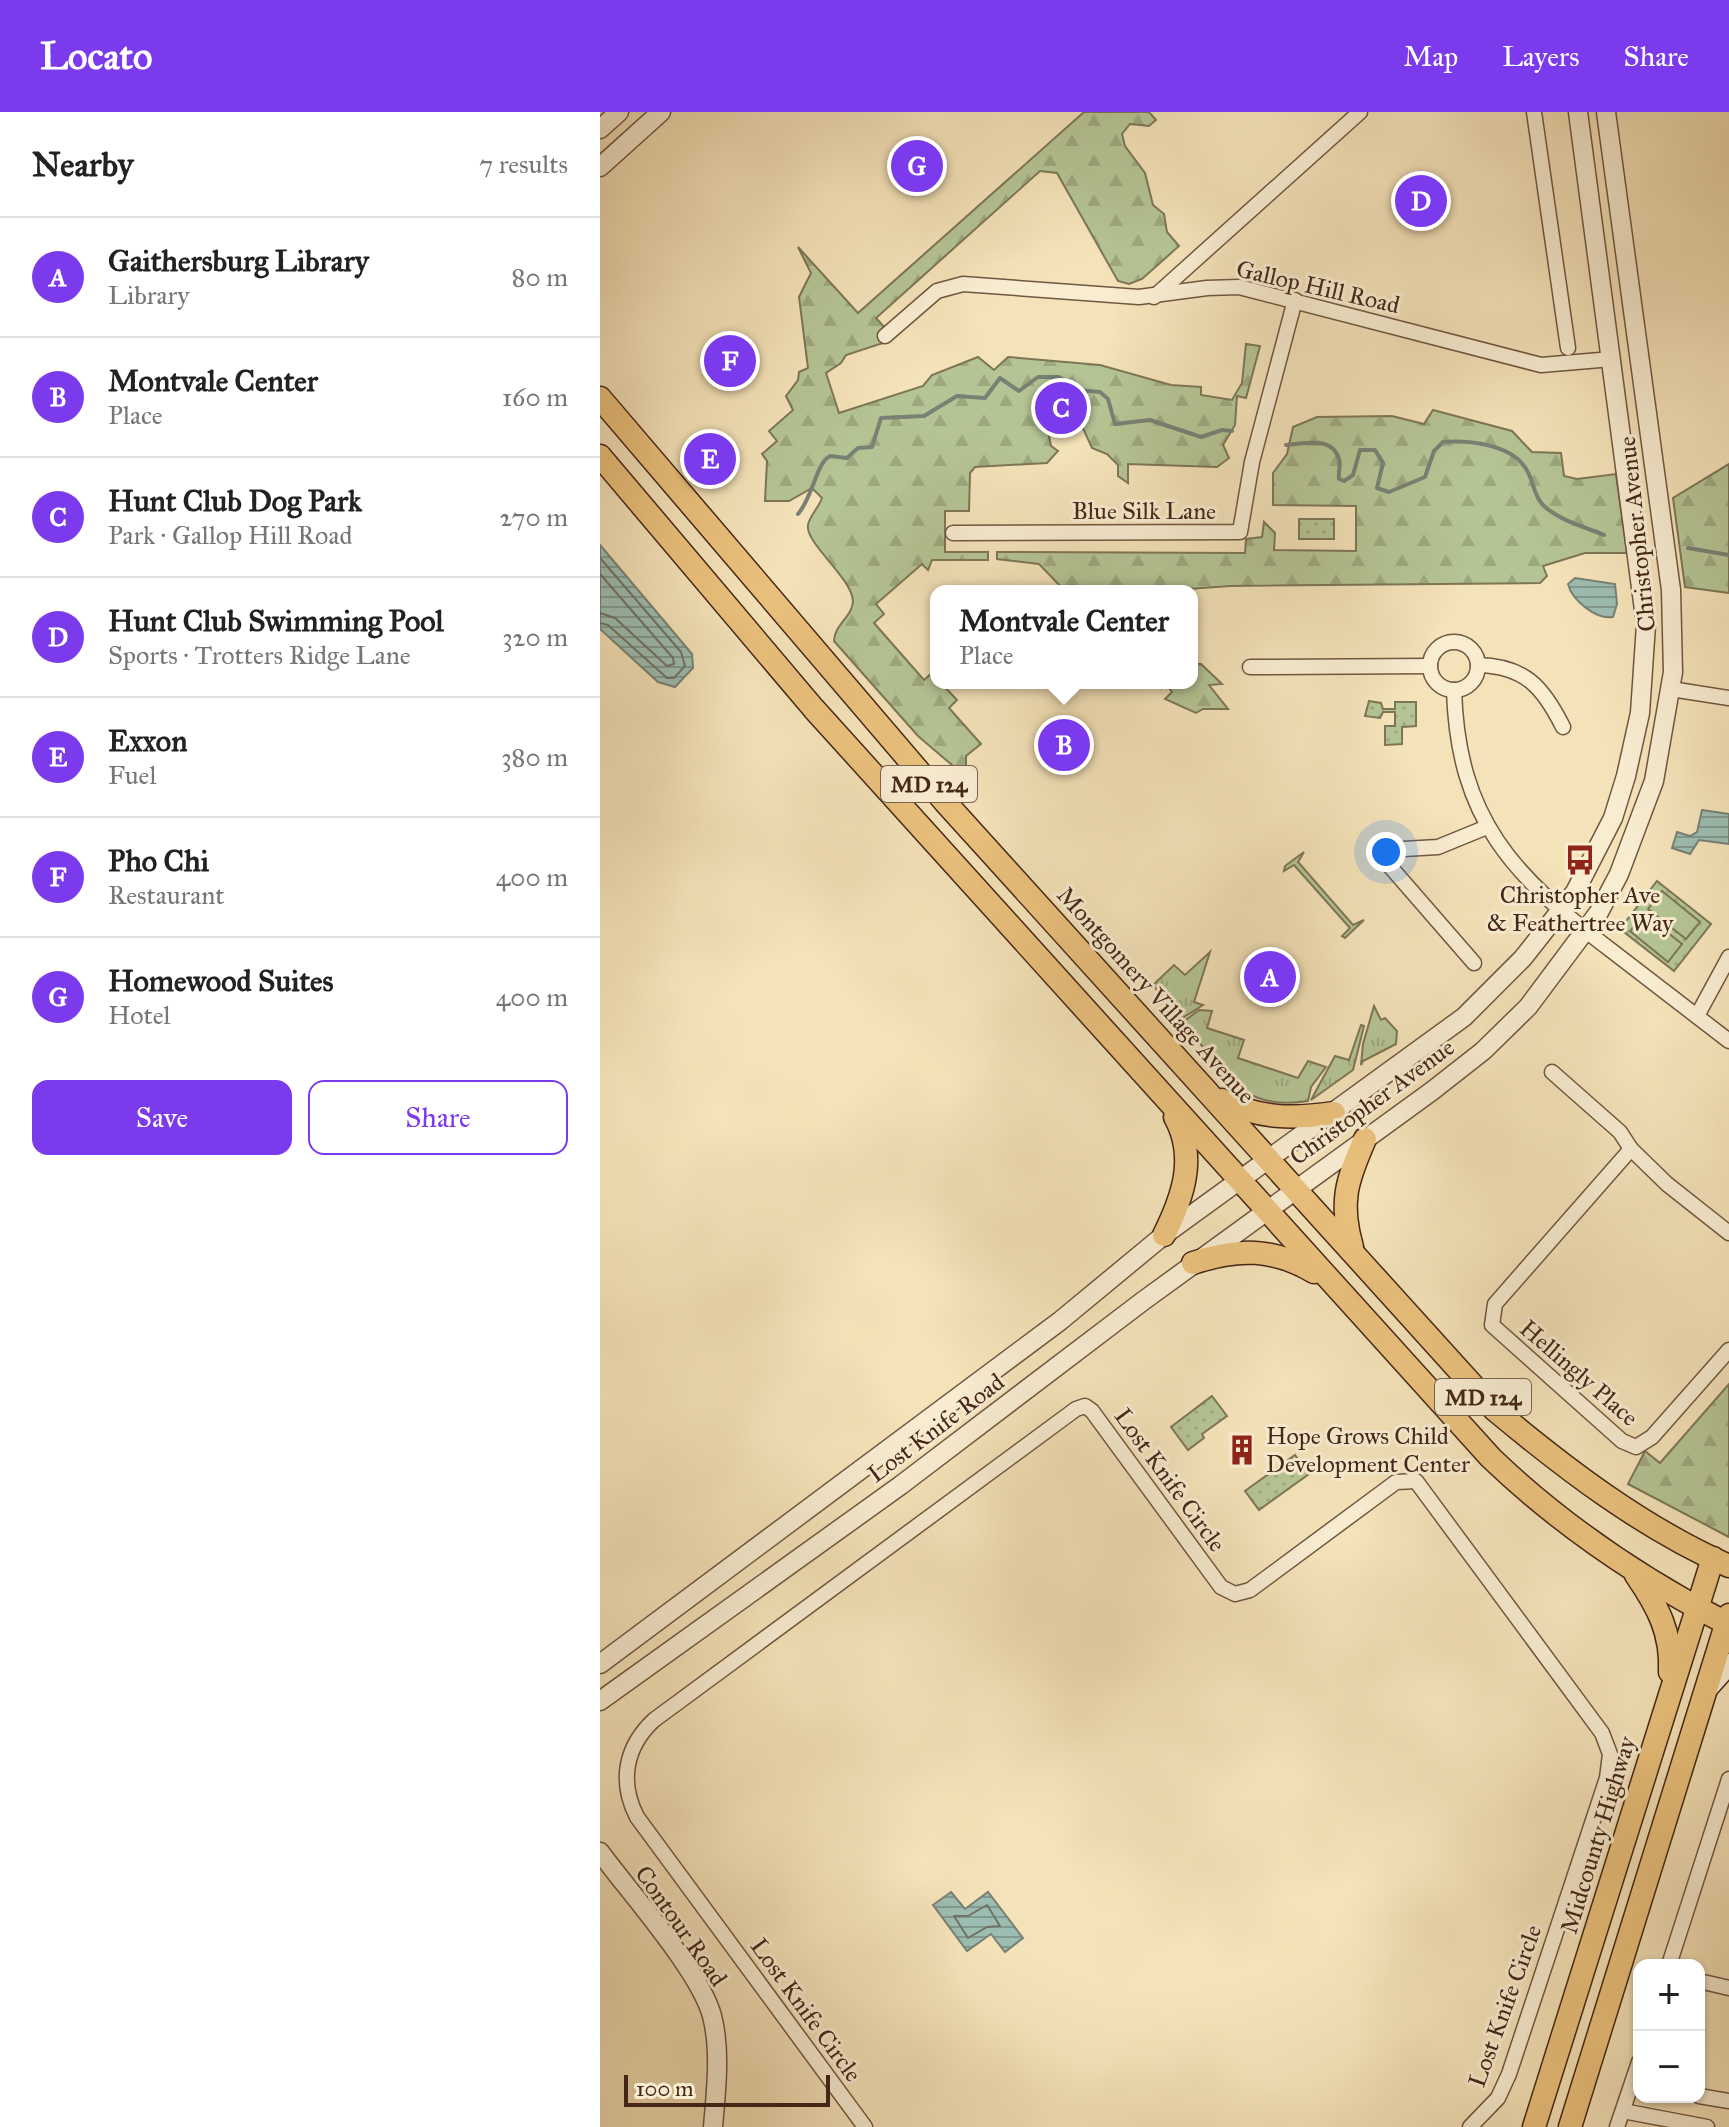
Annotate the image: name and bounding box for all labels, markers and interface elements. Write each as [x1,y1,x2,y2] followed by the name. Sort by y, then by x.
[40,33,153,79] text: Locato
[1403,39,1458,74] text: Map
[1502,39,1580,74] text: Layers
[1624,39,1689,74] text: Share
[891,136,943,196] pin: G
[32,144,134,185] text: Nearby
[479,148,568,180] text: 7 results
[1395,171,1447,231] pin: D
[108,243,369,279] text: Gaithersburg Library
[1233,254,1403,320] street label: Gallop Hill Road
[49,261,67,293] text: A
[512,261,568,293] text: 80 m
[108,279,189,311] text: Library
[704,331,756,391] pin: F
[108,363,318,399] text: Montvale Center
[1035,378,1087,438] pin: C
[49,381,67,413] text: B
[502,381,568,413] text: 160 m
[108,399,163,431] text: Place
[684,429,736,489] pin: E
[1612,435,1662,633] street label: Christopher Avenue
[108,483,362,519] text: Hunt Club Dog Park
[1072,496,1216,526] street label: Blue Silk Lane
[49,501,67,533] text: C
[499,501,568,533] text: 270 m
[108,519,352,551] text: Park · Gallop Hill Road
[930,585,1198,689] popup
[108,603,444,639] text: Hunt Club Swimming Pool
[959,603,1169,639] text: Montvale Center
[48,621,68,653] text: D
[502,621,568,653] text: 320 m
[108,639,411,671] text: Sports · Trotters Ridge Lane
[959,639,1014,671] text: Place
[1038,715,1090,775] pin: B
[108,723,187,759] text: Exxon
[49,741,67,773] text: E
[501,741,568,773] text: 380 m
[108,759,156,791] text: Fuel
[881,766,977,802] road number: MD 124
[1366,832,1406,872] your location
[108,843,209,879] text: Pho Chi
[1563,843,1597,877] bus stop icon: Christopher Ave & Feathertree Way
[50,861,67,893] text: F
[496,861,568,893] text: 400 m
[108,879,224,911] text: Restaurant
[1051,880,1261,1110] street label: Montgomery Village Avenue
[1487,880,1674,938] place label: Christopher Ave & Feathertree Way
[1244,947,1296,1007] pin: A
[108,963,333,999] text: Homewood Suites
[48,981,68,1013] text: G
[496,981,568,1013] text: 400 m
[108,999,171,1031] text: Hotel
[1284,1032,1460,1172] street label: Christopher Avenue
[32,1080,292,1155] button: Save
[308,1080,568,1155] button: Share
[1514,1313,1644,1433] street label: Hellingly Place
[862,1367,1010,1489] street label: Lost Knife Road
[1435,1379,1531,1415] road number: MD 124
[1108,1402,1232,1558] street label: Lost Knife Circle
[1266,1421,1470,1479] place label: Hope Grows Child Development Center
[1225,1433,1259,1467] building icon: Hope Grows Child Development Center
[1554,1732,1642,1937] street label: Midcounty Highway
[628,1860,734,1992] street label: Contour Road
[1462,1921,1548,2091] street label: Lost Knife Circle
[744,1932,868,2088] street label: Lost Knife Circle
[1633,1959,1705,2103] map controls
[1633,1959,1705,2031] button: +
[1633,2031,1705,2103] button: −
[624,2071,830,2107] scale bar
[636,2075,693,2102] text: 100 m

